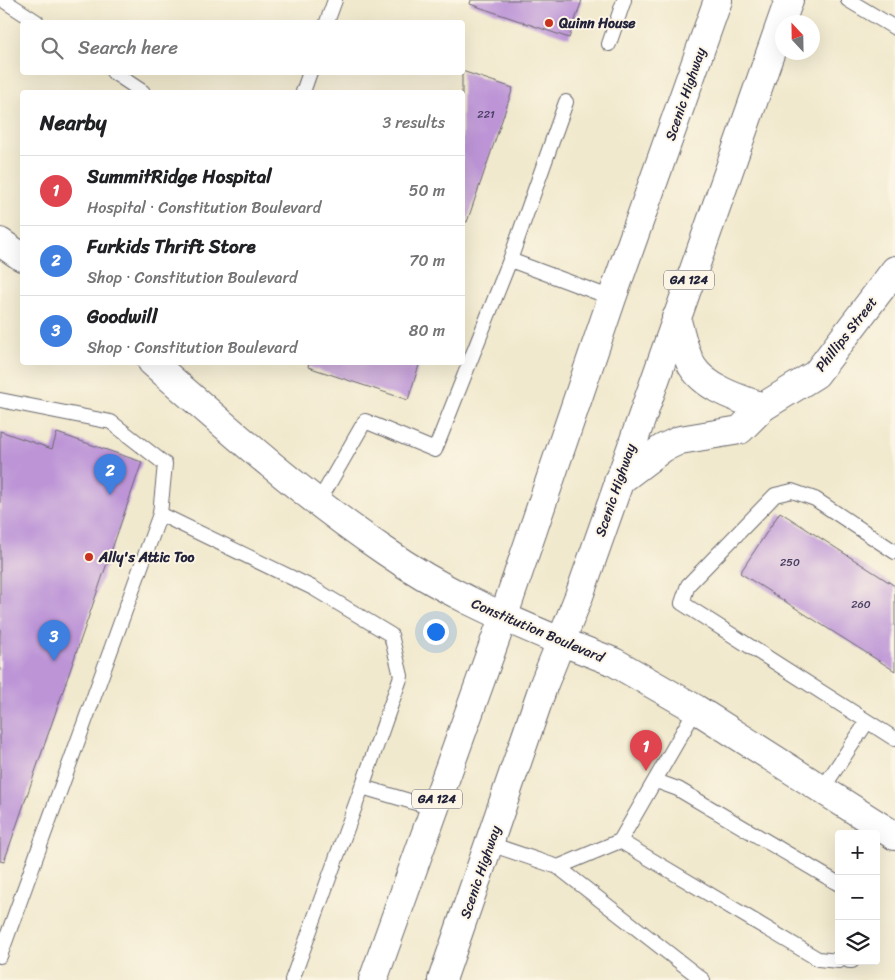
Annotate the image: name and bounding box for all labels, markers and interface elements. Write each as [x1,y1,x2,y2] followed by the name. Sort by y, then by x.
[558,11,636,36] place label: Quinn House
[775,15,820,60] north arrow
[543,17,555,29] marker: Quinn House
[20,20,465,75] search box
[78,31,178,64] text: Search here
[38,34,66,62] icon: search
[658,43,713,144] street label: Scenic Highway
[40,104,106,142] text: Nearby
[477,105,495,124] house number: 221
[382,108,445,137] text: 3 results
[87,160,272,193] text: SummitRidge Hospital
[53,176,59,205] text: 1
[409,176,445,205] text: 50 m
[87,193,321,222] text: Hospital · Constitution Boulevard
[87,230,256,263] text: Furkids Thrift Store
[51,246,61,275] text: 2
[409,246,445,275] text: 70 m
[87,263,297,292] text: Shop · Constitution Boulevard
[664,270,714,290] road number: GA 124
[809,291,884,377] street label: Phillips Street
[87,300,157,333] text: Goodwill
[52,316,60,345] text: 3
[409,316,445,345] text: 80 m
[87,333,297,362] text: Shop · Constitution Boulevard
[588,439,643,540] street label: Scenic Highway
[94,454,126,495] pin: 2
[98,545,195,570] place label: Ally's Attic Too
[83,551,95,563] marker: Ally's Attic Too
[780,553,800,572] house number: 250
[467,591,610,670] street label: Constitution Boulevard
[851,595,871,614] house number: 260
[423,619,449,645] your location
[38,620,70,661] pin: 3
[630,730,662,771] pin: 1
[412,790,462,809] road number: GA 124
[453,821,508,922] street label: Scenic Highway
[835,830,880,965] map controls
[835,830,880,875] button: +
[835,875,880,920] button: −
[835,920,880,965] button: layers

